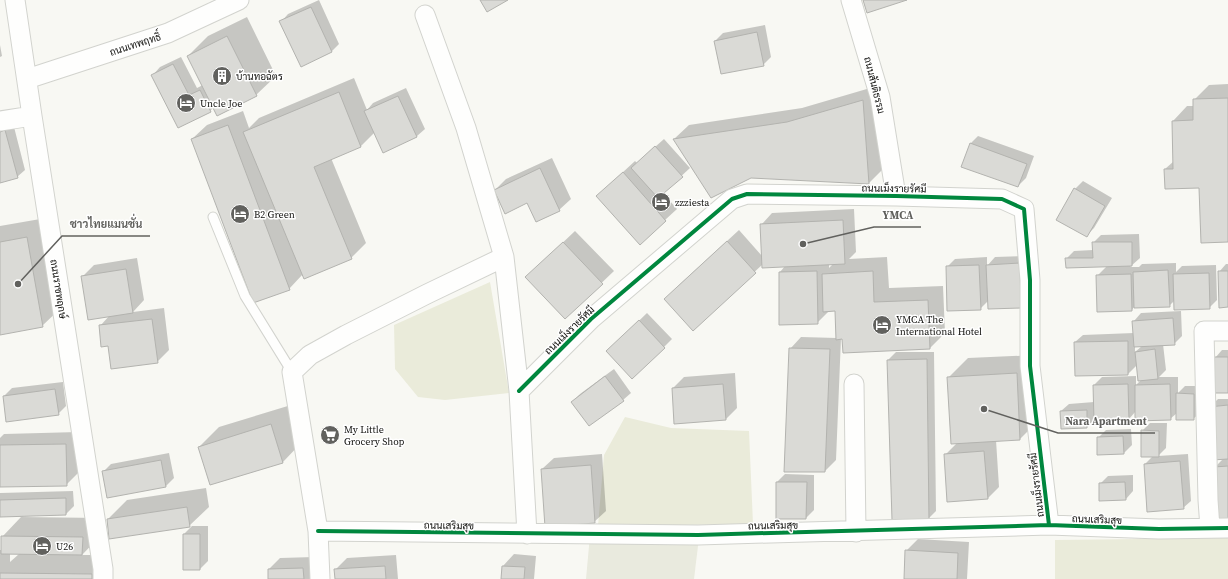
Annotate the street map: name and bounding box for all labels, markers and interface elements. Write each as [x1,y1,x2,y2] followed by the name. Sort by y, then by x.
[107,27,163,59] street label: ถนนเทพฤทธิ์
[861,55,888,115] street label: ถนนสันติธรรม
[211,65,233,87] building icon: บ้านทอฉัตร
[236,70,283,83] place label: บ้านทอฉัตร
[175,92,197,114] hotel icon: Uncle Joe
[200,97,242,110] place label: Uncle Joe
[862,180,926,196] street label: ถนนเม็งรายรัศมี
[650,191,672,213] hotel icon: zzziesta
[675,196,710,209] place label: zzziesta
[229,203,251,225] hotel icon: B2 Green
[874,204,921,227] callout: YMCA
[254,208,295,221] place label: B2 Green
[883,208,914,223] text: YMCA
[62,213,150,236] callout: ชาวไทยแมนชั่น
[70,213,142,232] text: ชาวไทยแมนชั่น
[47,258,71,320] street label: ถนนราชพฤกษ์
[541,302,597,358] street label: ถนนเม็งรายรัศมี
[896,313,982,338] place label: YMCA The International Hotel
[871,314,893,336] hotel icon: YMCA The International Hotel
[1058,410,1155,433] callout: Nara Apartment
[1065,414,1148,429] text: Nara Apartment
[344,423,405,448] place label: My Little Grocery Shop
[319,424,341,446] supermarket icon: My Little Grocery Shop
[1025,452,1047,518] street label: ถนนเม็งรายรัศมี
[1072,512,1122,528] street label: ถนนเสริมสุข
[424,519,474,533] street label: ถนนเสริมสุข
[748,519,798,533] street label: ถนนเสริมสุข
[31,535,53,557] hotel icon: U26
[56,540,73,553] place label: U26

